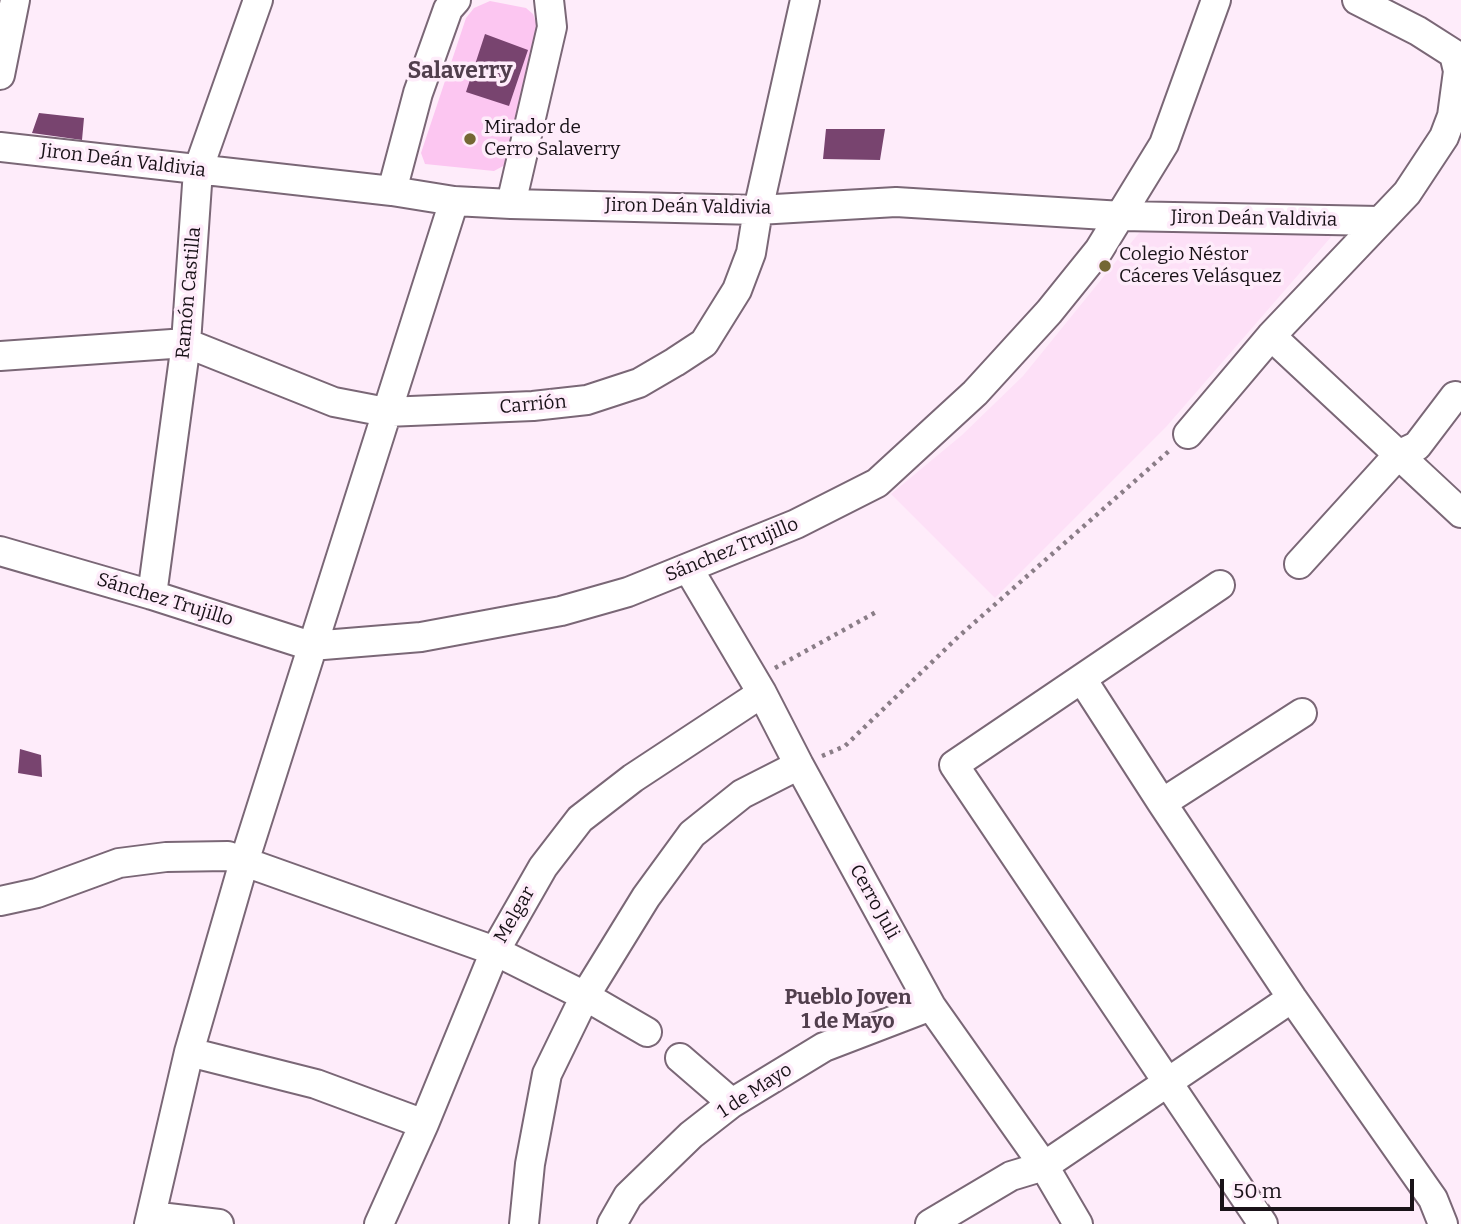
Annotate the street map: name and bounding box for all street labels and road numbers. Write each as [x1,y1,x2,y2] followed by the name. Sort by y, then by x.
[39,140,207,182] street label: Jiron Deán Valdivia
[605,194,771,220] street label: Jiron Deán Valdivia
[1171,206,1337,232] street label: Jiron Deán Valdivia
[172,226,206,360] street label: Ramón Castilla
[499,391,567,419] street label: Carrión
[662,513,802,587] street label: Sánchez Trujillo
[94,568,236,632] street label: Sánchez Trujillo
[844,861,904,943] street label: Cerro Juli
[490,883,540,947] street label: Melgar
[714,1059,796,1123] street label: 1 de Mayo

